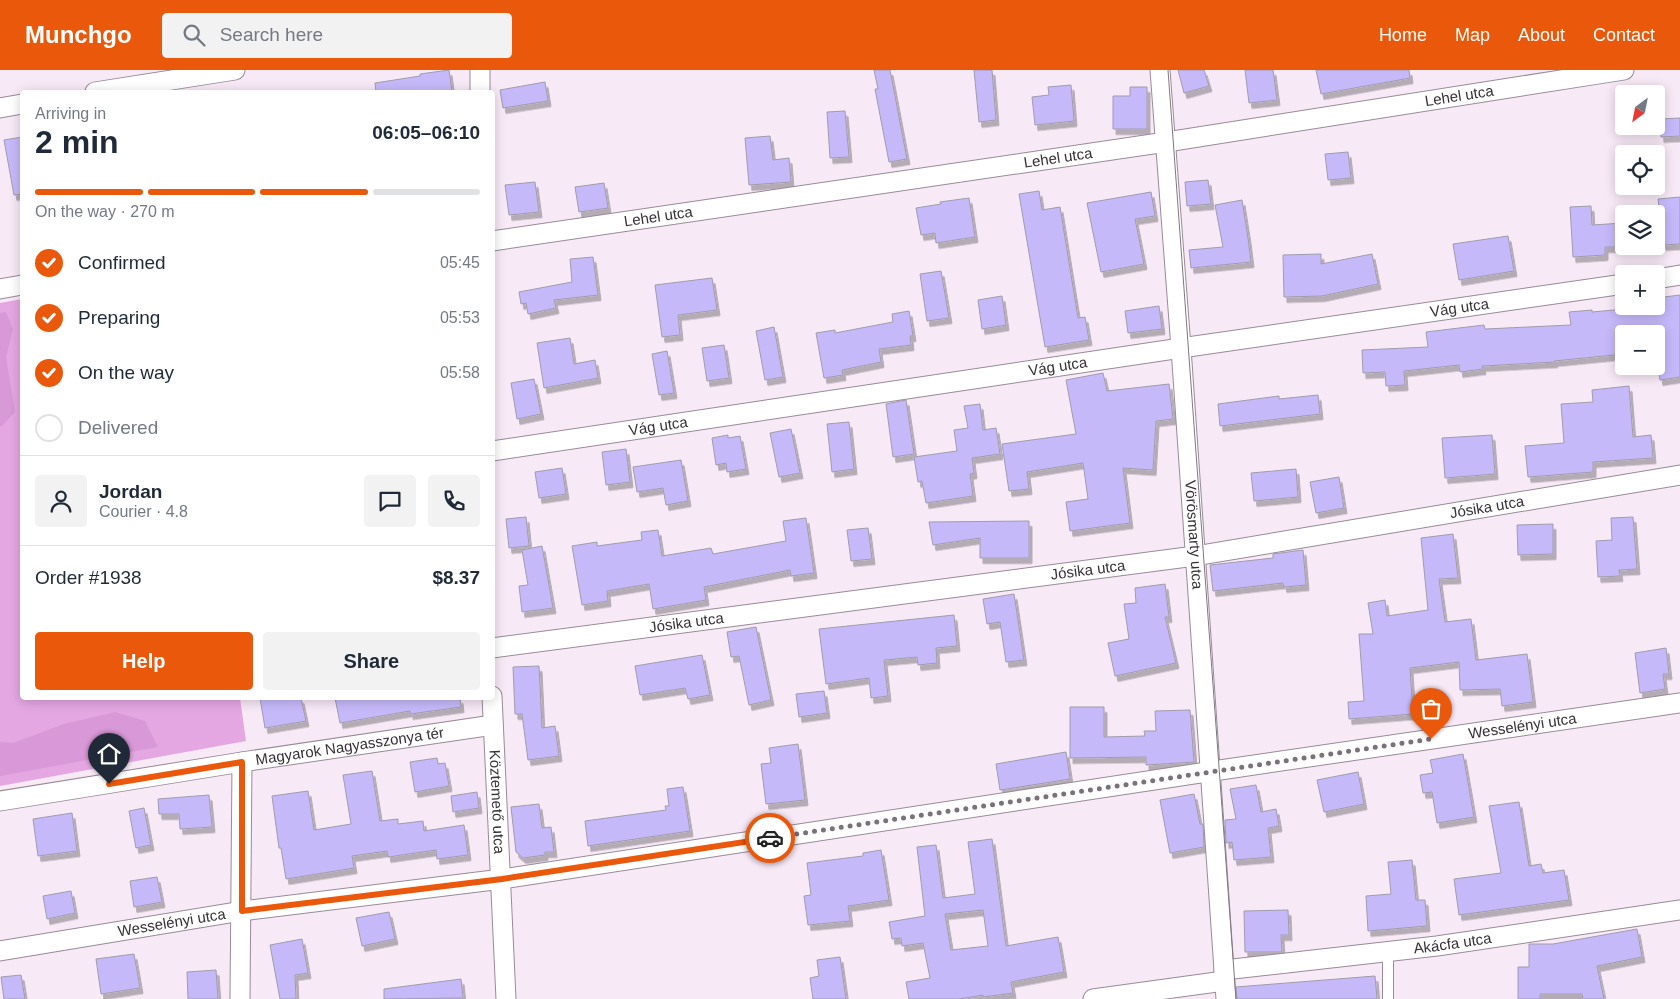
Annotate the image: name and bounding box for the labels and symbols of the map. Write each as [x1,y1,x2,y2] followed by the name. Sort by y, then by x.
[1424,82,1495,109] street label: Lehel utca
[1615,85,1665,135] north arrow
[1022,144,1094,171] street label: Lehel utca
[623,203,694,230] street label: Lehel utca
[1429,295,1491,320] street label: Vág utca
[1027,353,1089,379] street label: Vág utca
[628,413,689,438] street label: Vág utca
[1182,480,1207,590] street label: Vörösmarty utca
[1448,492,1526,521] street label: Jósika utca
[1050,556,1127,583] street label: Jósika utca
[648,609,725,635] street label: Jósika utca
[1410,688,1452,739] pin
[1467,709,1578,742] street label: Wesselényi utca
[254,723,445,768] street label: Magyarok Nagyasszonya tér
[88,733,130,784] pin
[486,749,508,855] street label: Köztemető utca
[745,813,795,863] courier
[116,905,227,939] street label: Wesselényi utca
[1413,929,1493,957] street label: Akácfa utca

